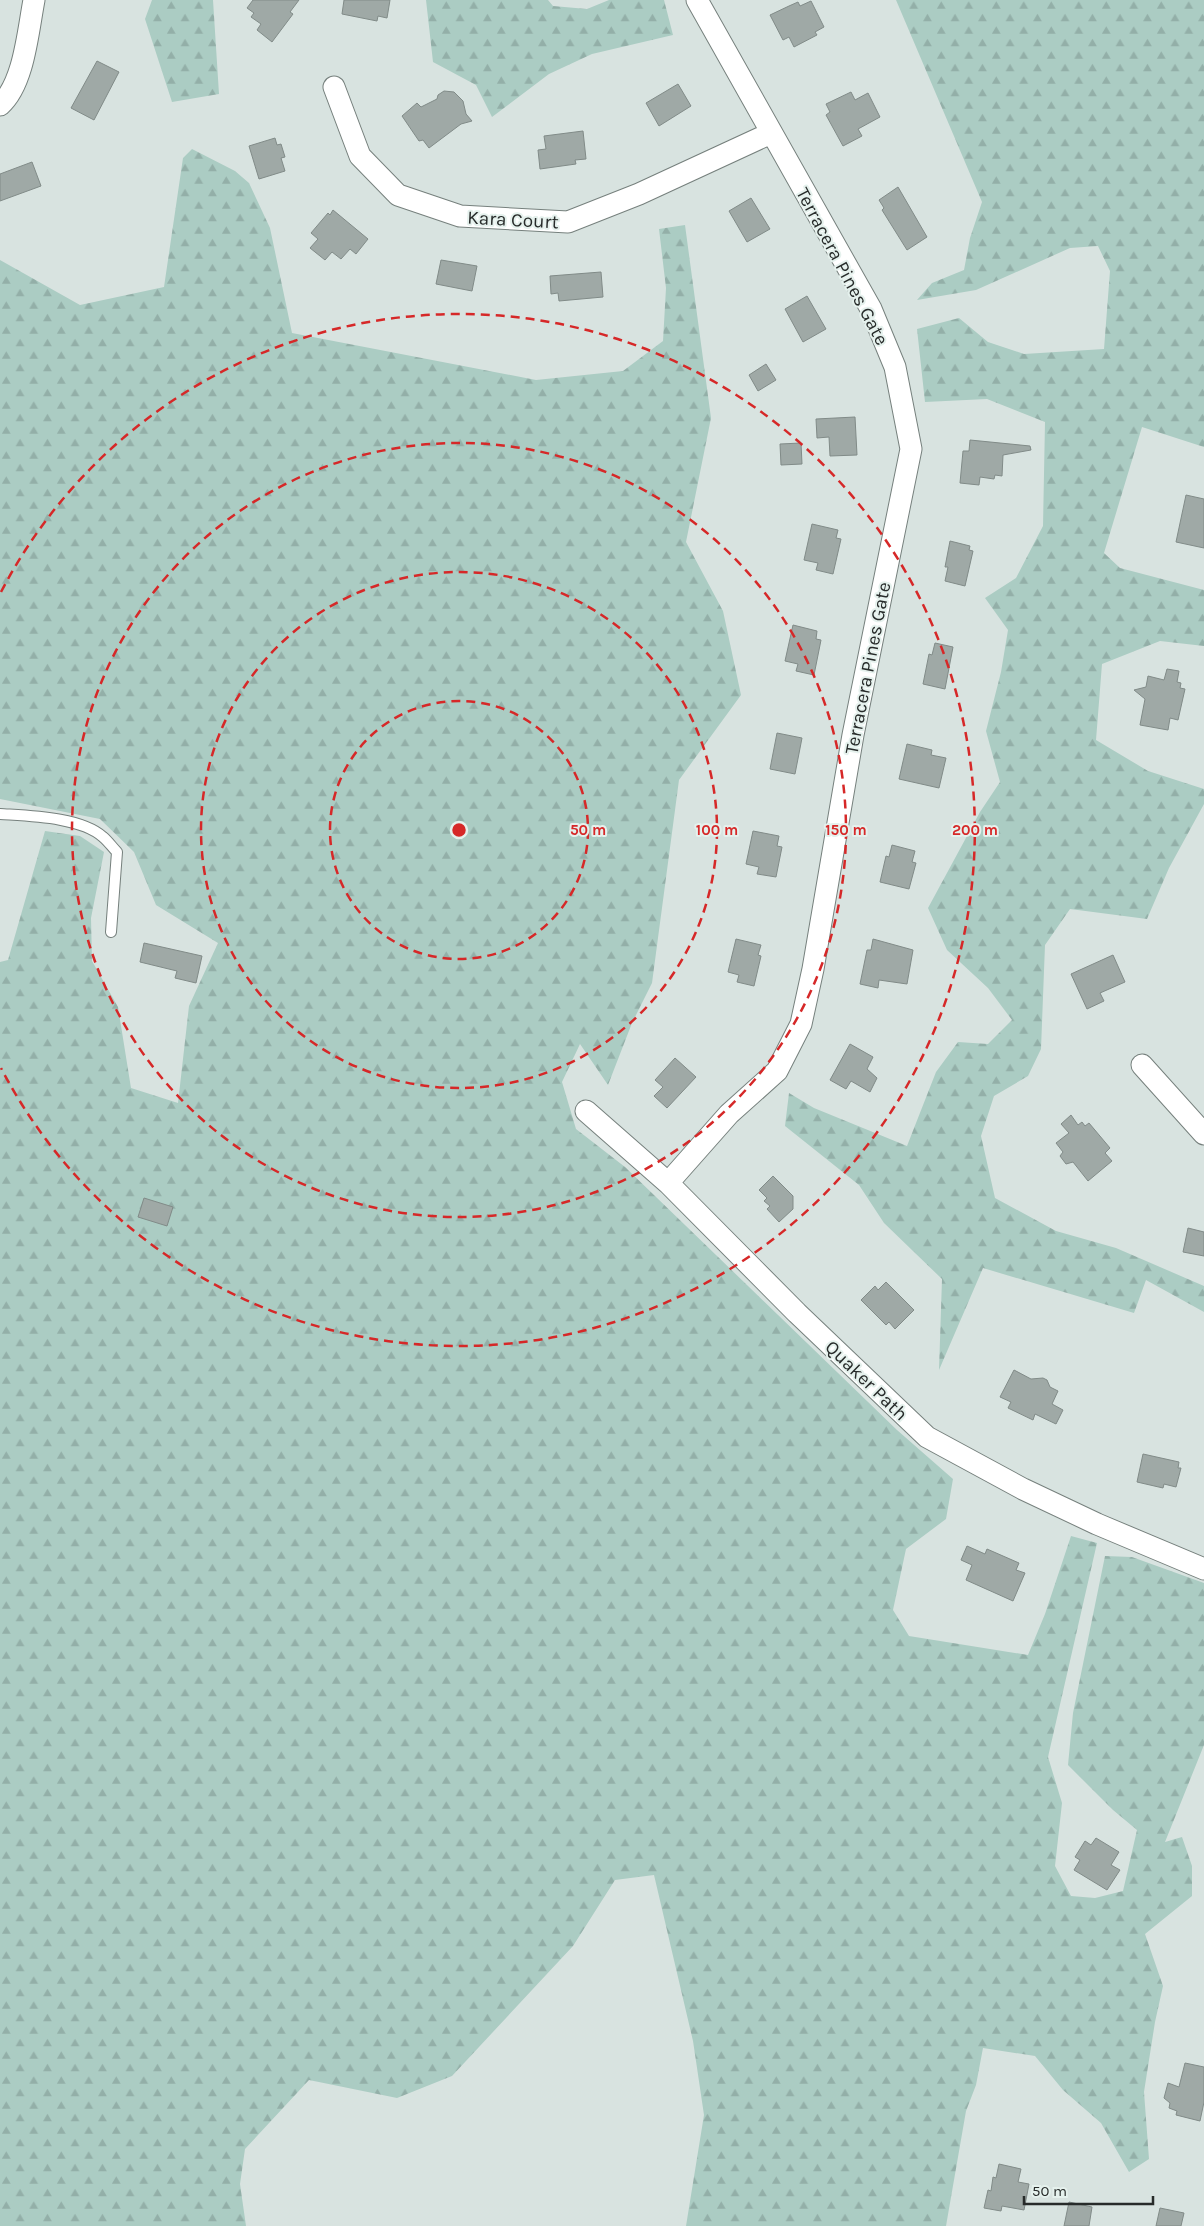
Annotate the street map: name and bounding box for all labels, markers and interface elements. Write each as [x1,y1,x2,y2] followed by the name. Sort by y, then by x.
[791,184,893,349] street label: Terracera Pines Gate
[467,207,559,233] street label: Kara Court
[840,580,895,756] street label: Terracera Pines Gate
[450,821,468,839] centre of rings
[570,821,606,839] text: 50 m
[696,821,738,839] text: 100 m
[825,821,867,839] text: 150 m
[952,821,998,839] text: 200 m
[821,1336,912,1425] street label: Quaker Path
[1024,2174,1153,2206] scale bar
[1032,2182,1067,2200] text: 50 m

